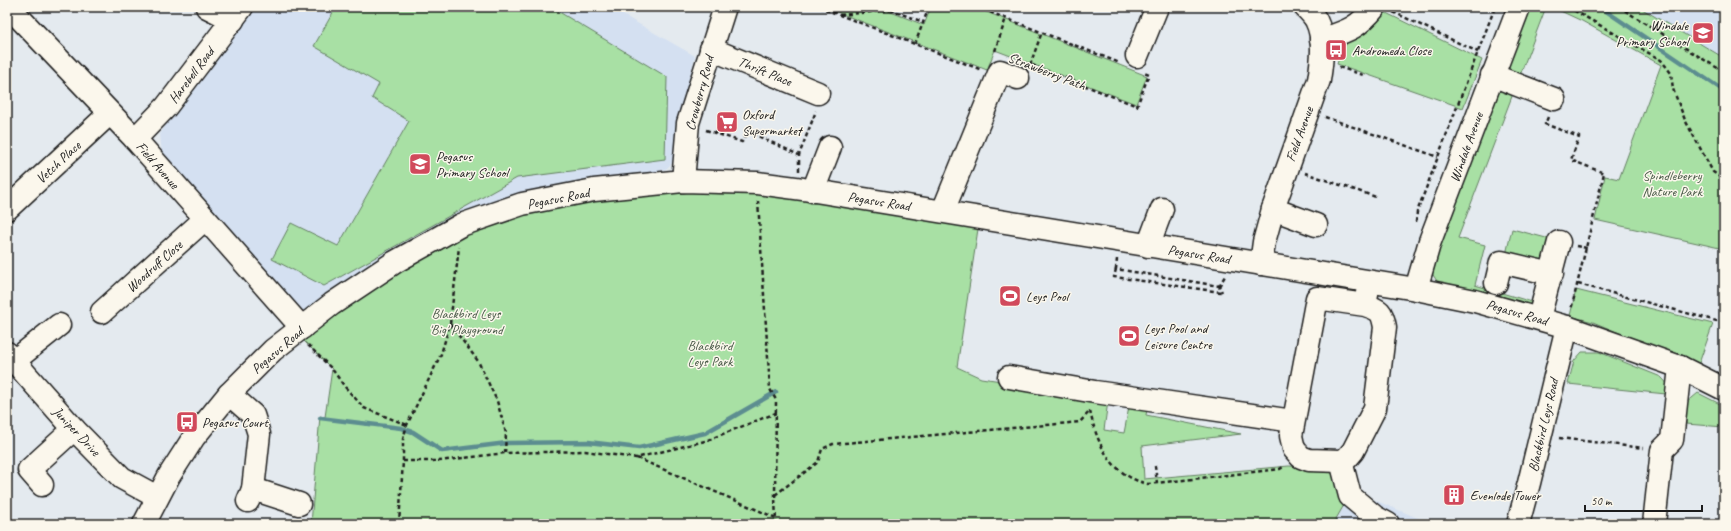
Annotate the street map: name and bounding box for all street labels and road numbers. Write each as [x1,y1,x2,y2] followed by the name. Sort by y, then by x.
[165,42,219,107] street label: Harebell Road
[1006,49,1089,94] street label: Strawberry Path
[681,52,718,132] street label: Crowberry Road
[735,53,796,90] street label: Thrift Place
[1282,103,1318,164] street label: Field Avenue
[1446,109,1487,184] street label: Windale Avenue
[32,136,85,187] street label: Vetch Place
[132,138,184,194] street label: Field Avenue
[526,184,593,213] street label: Pegasus Road
[847,188,914,215] street label: Pegasus Road
[123,236,187,296] street label: Woodruff Close
[1167,241,1234,268] street label: Pegasus Road
[1484,296,1552,330] street label: Pegasus Road
[248,322,309,377] street label: Pegasus Road
[1525,374,1563,473] street label: Blackbird Leys Road
[49,402,105,461] street label: Juniper Drive

